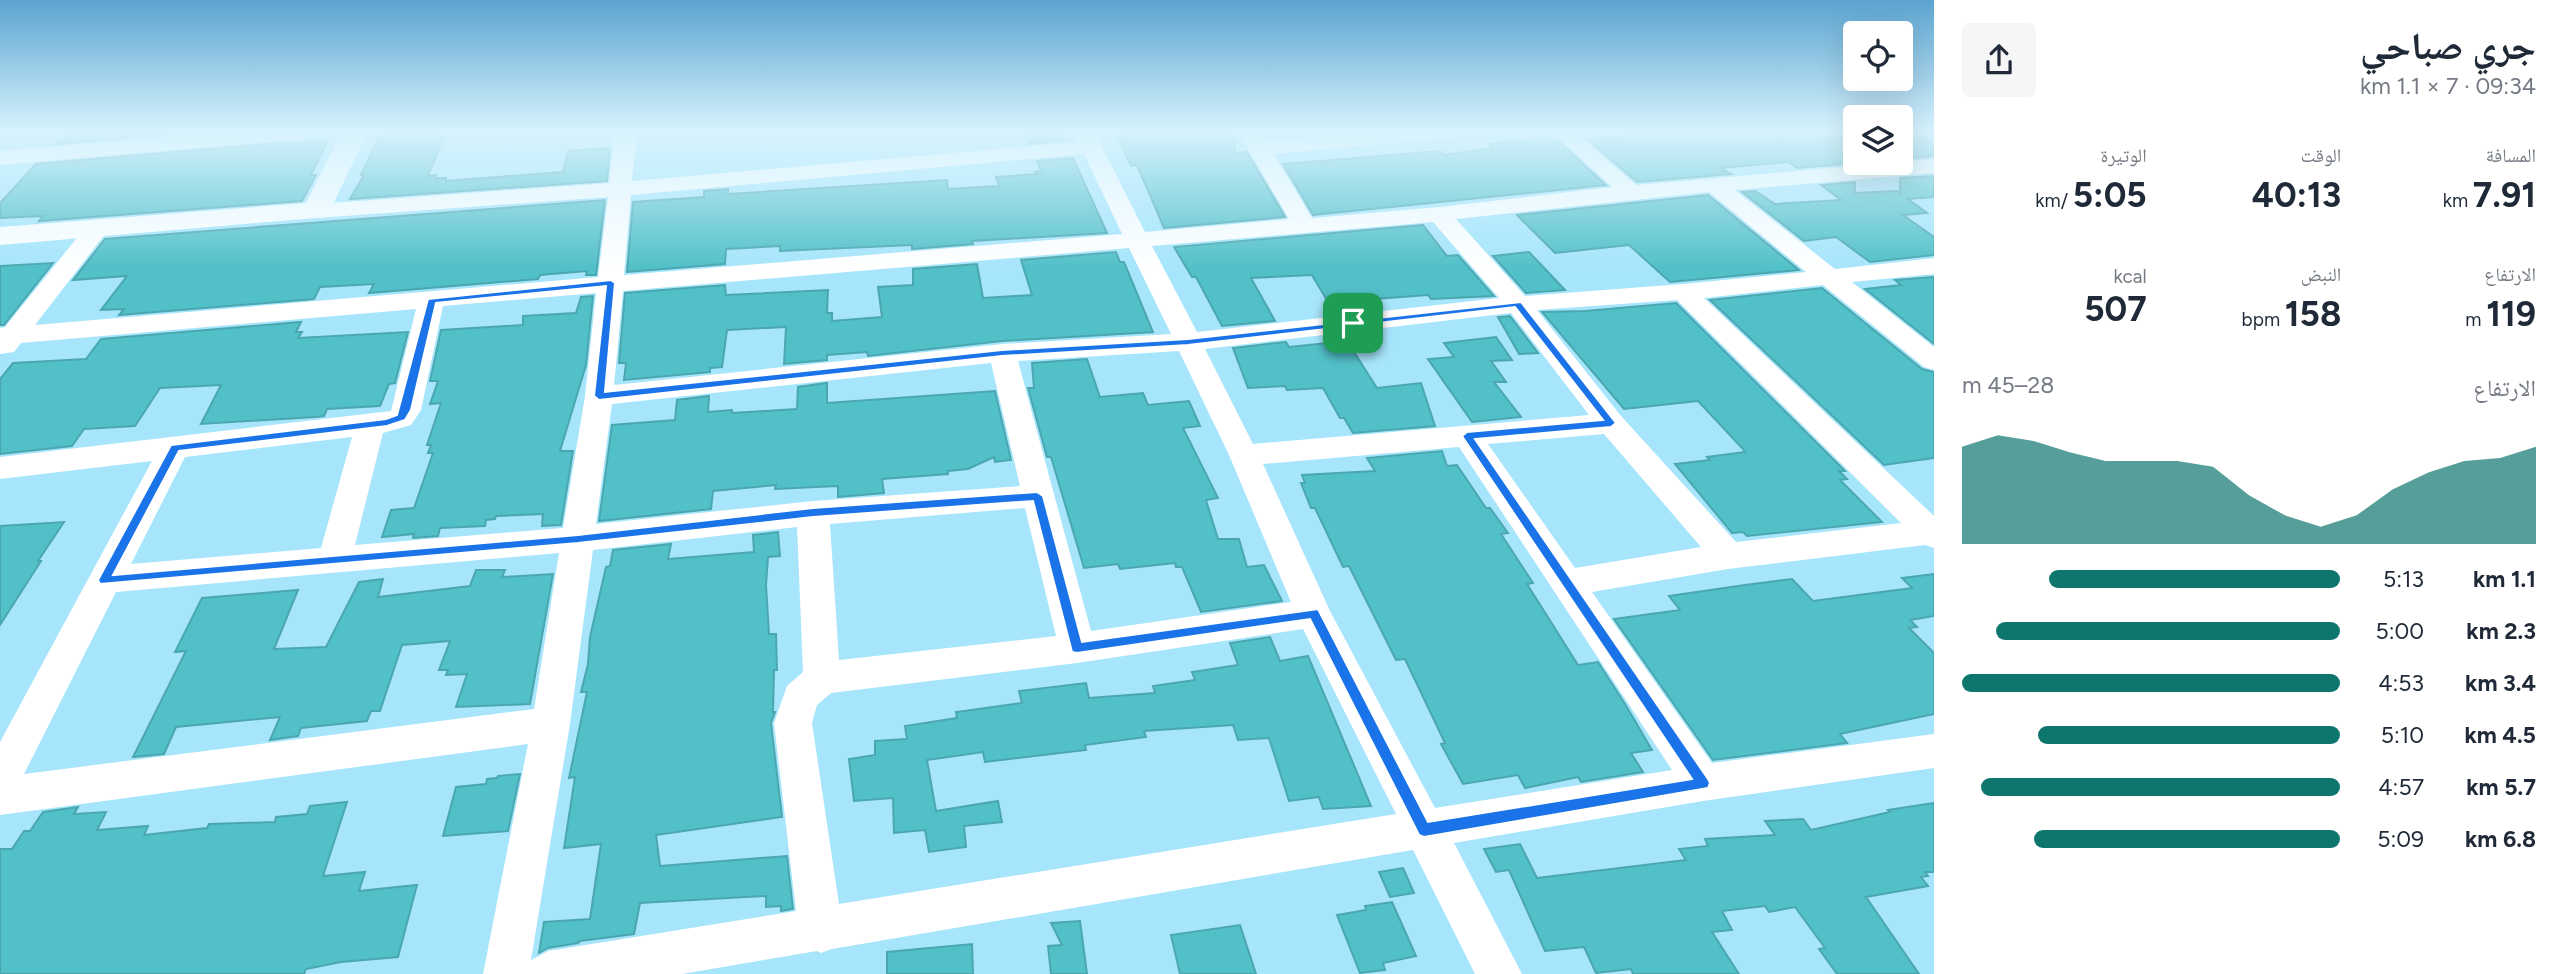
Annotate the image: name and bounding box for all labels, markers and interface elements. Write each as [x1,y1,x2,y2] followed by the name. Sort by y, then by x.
[1843,21,1913,175] map controls
[1843,21,1913,91] button: locate
[1962,23,2036,97] button: share
[2360,23,2536,69] text: جري صباحي
[2360,72,2536,100] text: 09:34 · 7 × 1.1 km
[1843,105,1913,175] button: layers
[2100,144,2147,167] text: الوتيرة
[2300,144,2341,167] text: الوقت
[2486,144,2536,167] text: المسافة
[2073,174,2147,216] text: 5:05
[2252,174,2341,216] text: 40:13
[2473,174,2536,216] text: 7.91
[2035,189,2073,212] text: /km
[2443,189,2473,212] text: km
[2301,263,2341,286] text: النبض
[2484,263,2536,286] text: الارتفاع
[2114,265,2147,288] text: kcal
[2084,288,2147,330] text: 507
[1323,293,1383,353] pin
[2285,293,2341,335] text: 158
[2486,293,2536,335] text: 119
[1334,304,1372,342] icon: arrive
[2242,308,2285,331] text: bpm
[2465,308,2486,331] text: m
[1962,371,2054,399] text: 28–45 m
[2473,374,2536,402] text: الارتفاع
[2383,565,2424,593] text: 5:13
[2473,565,2536,593] text: 1.1 km
[2375,617,2424,645] text: 5:00
[2466,617,2536,645] text: 2.3 km
[2378,669,2424,697] text: 4:53
[2465,669,2536,697] text: 3.4 km
[2381,721,2424,749] text: 5:10
[2464,721,2536,749] text: 4.5 km
[2378,773,2424,801] text: 4:57
[2466,773,2536,801] text: 5.7 km
[2377,825,2424,853] text: 5:09
[2465,825,2536,853] text: 6.8 km

